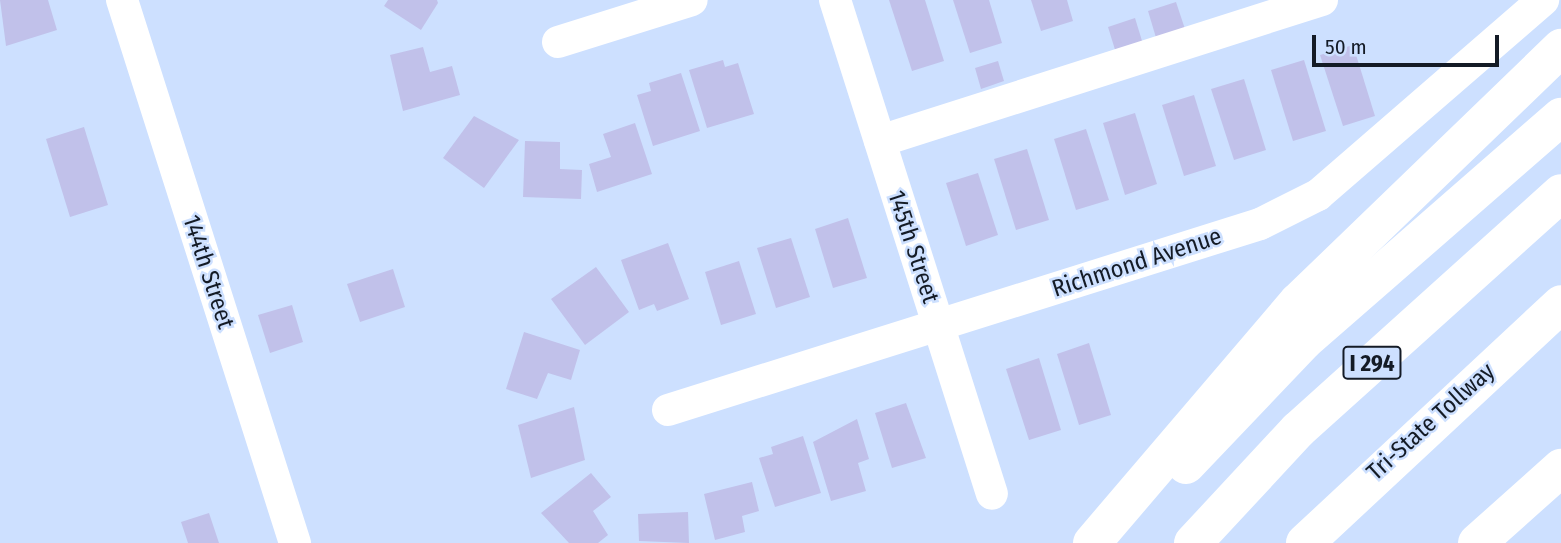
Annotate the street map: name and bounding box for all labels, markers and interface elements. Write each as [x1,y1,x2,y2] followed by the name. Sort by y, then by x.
[1316,21,1503,65] scale bar
[1325,34,1367,60] text: 50 m
[881,187,945,307] street label: 145th Street
[176,212,240,332] street label: 144th Street
[1049,222,1225,304] street label: Richmond Avenue
[1342,344,1402,382] road number: I 294
[1361,357,1501,487] street label: Tri-State Tollway

